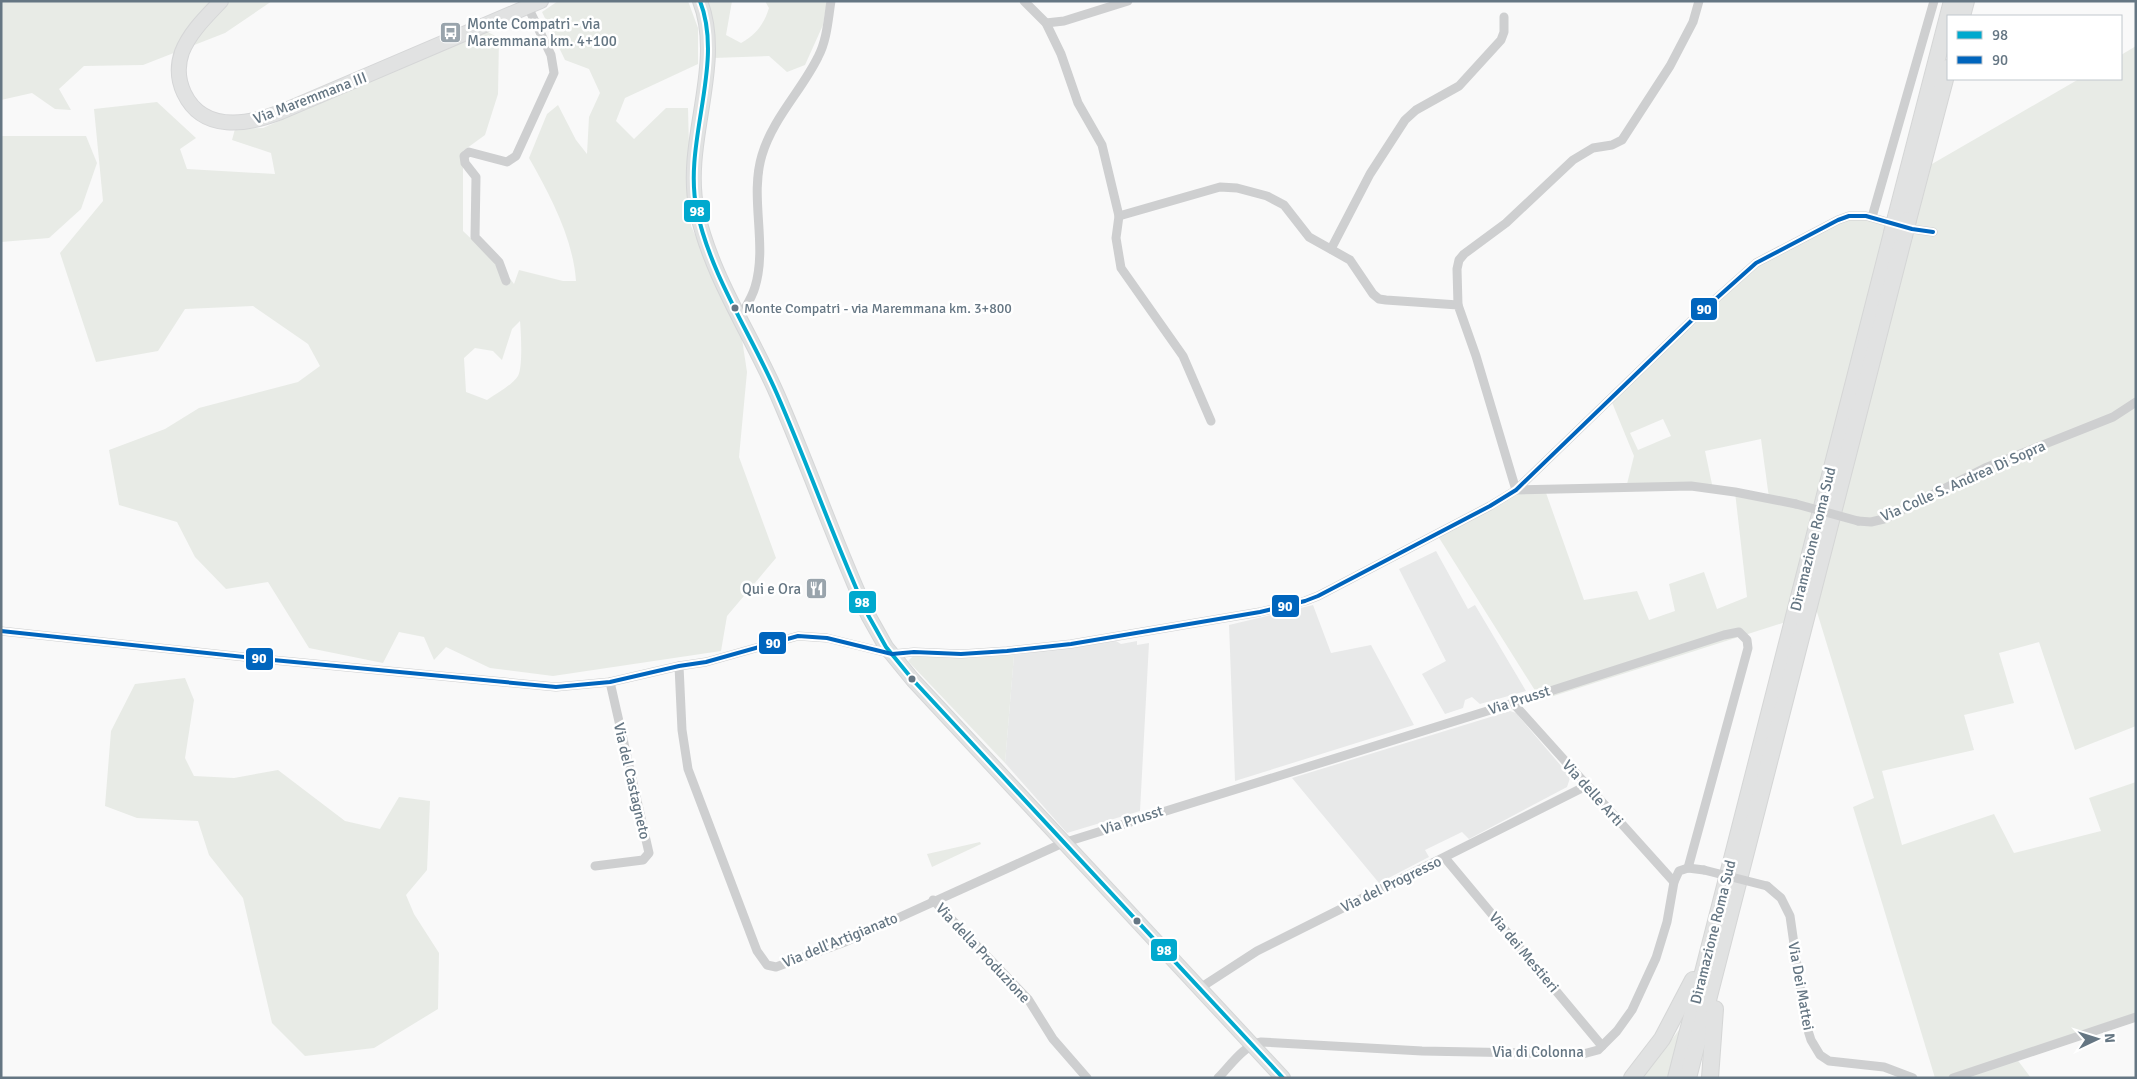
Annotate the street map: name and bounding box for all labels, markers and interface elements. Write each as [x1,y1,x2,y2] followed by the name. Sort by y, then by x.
[467,15,617,50] place label: Monte Compatri - via Maremmana km. 4+100
[1947,15,2122,80] legend
[439,21,463,45] bus stop icon: Monte Compatri - via Maremmana km. 4+100
[1992,26,2008,44] text: 98
[1992,51,2008,69] text: 90
[251,68,369,128] street label: Via Maremmana III
[683,199,711,223] line badge: 98
[689,203,705,220] text: 98
[1690,297,1718,321] line badge: 90
[744,300,1012,317] place label: Monte Compatri - via Maremmana km. 3+800
[1696,301,1712,318] text: 90
[730,303,740,313] marker: Monte Compatri - via Maremmana km. 3+800
[1878,437,2048,525] street label: Via Colle S. Andrea Di Sopra
[1786,465,1840,613] street label: Diramazione Roma Sud
[805,577,829,601] restaurant icon: Qui e Ora
[742,580,801,598] place label: Qui e Ora
[848,590,877,614] line badge: 98
[854,594,870,611] text: 98
[1271,594,1300,618] line badge: 90
[1277,598,1293,615] text: 90
[758,631,787,655] line badge: 90
[765,635,781,652] text: 90
[245,647,274,671] line badge: 90
[251,650,267,667] text: 90
[907,674,917,684] unlabelled marker
[1486,682,1552,718] street label: Via Prusst
[610,721,654,841] street label: Via del Castagneto
[1559,756,1627,830] street label: Via delle Arti
[1099,802,1165,838] street label: Via Prusst
[1338,852,1444,916] street label: Via del Progresso
[1686,858,1740,1006] street label: Diramazione Roma Sud
[932,899,1034,1007] street label: Via della Produzione
[1485,908,1563,996] street label: Via dei Mestieri
[780,909,900,971] street label: Via dell'Artigianato
[1132,916,1142,926] unlabelled marker
[1150,938,1178,962] line badge: 98
[1784,940,1818,1032] street label: Via Dei Mattei
[1156,942,1172,959] text: 98
[2072,1014,2122,1064] north arrow
[2101,1033,2118,1044] text: N
[1492,1043,1584,1061] street label: Via di Colonna

